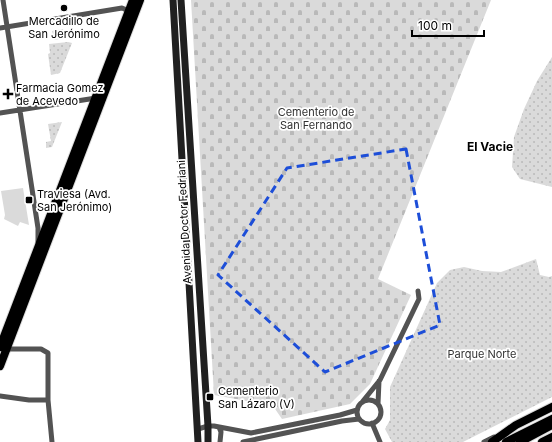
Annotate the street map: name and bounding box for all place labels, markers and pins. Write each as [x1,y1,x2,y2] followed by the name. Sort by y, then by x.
[59,3,69,13] marker: Mercadillo de San Jerónimo
[28,14,100,41] place label: Mercadillo de San Jerónimo
[16,81,104,108] place label: Farmacia Gomez de Acevedo
[3,89,13,99] marker: Farmacia Gomez de Acevedo
[37,187,112,214] place label: Traviesa (Avd. San Jerónimo)
[24,195,34,205] marker: Traviesa (Avd. San Jerónimo)
[218,384,295,411] place label: Cementerio San Lázaro (V)
[205,392,215,402] marker: Cementerio San Lázaro (V)

